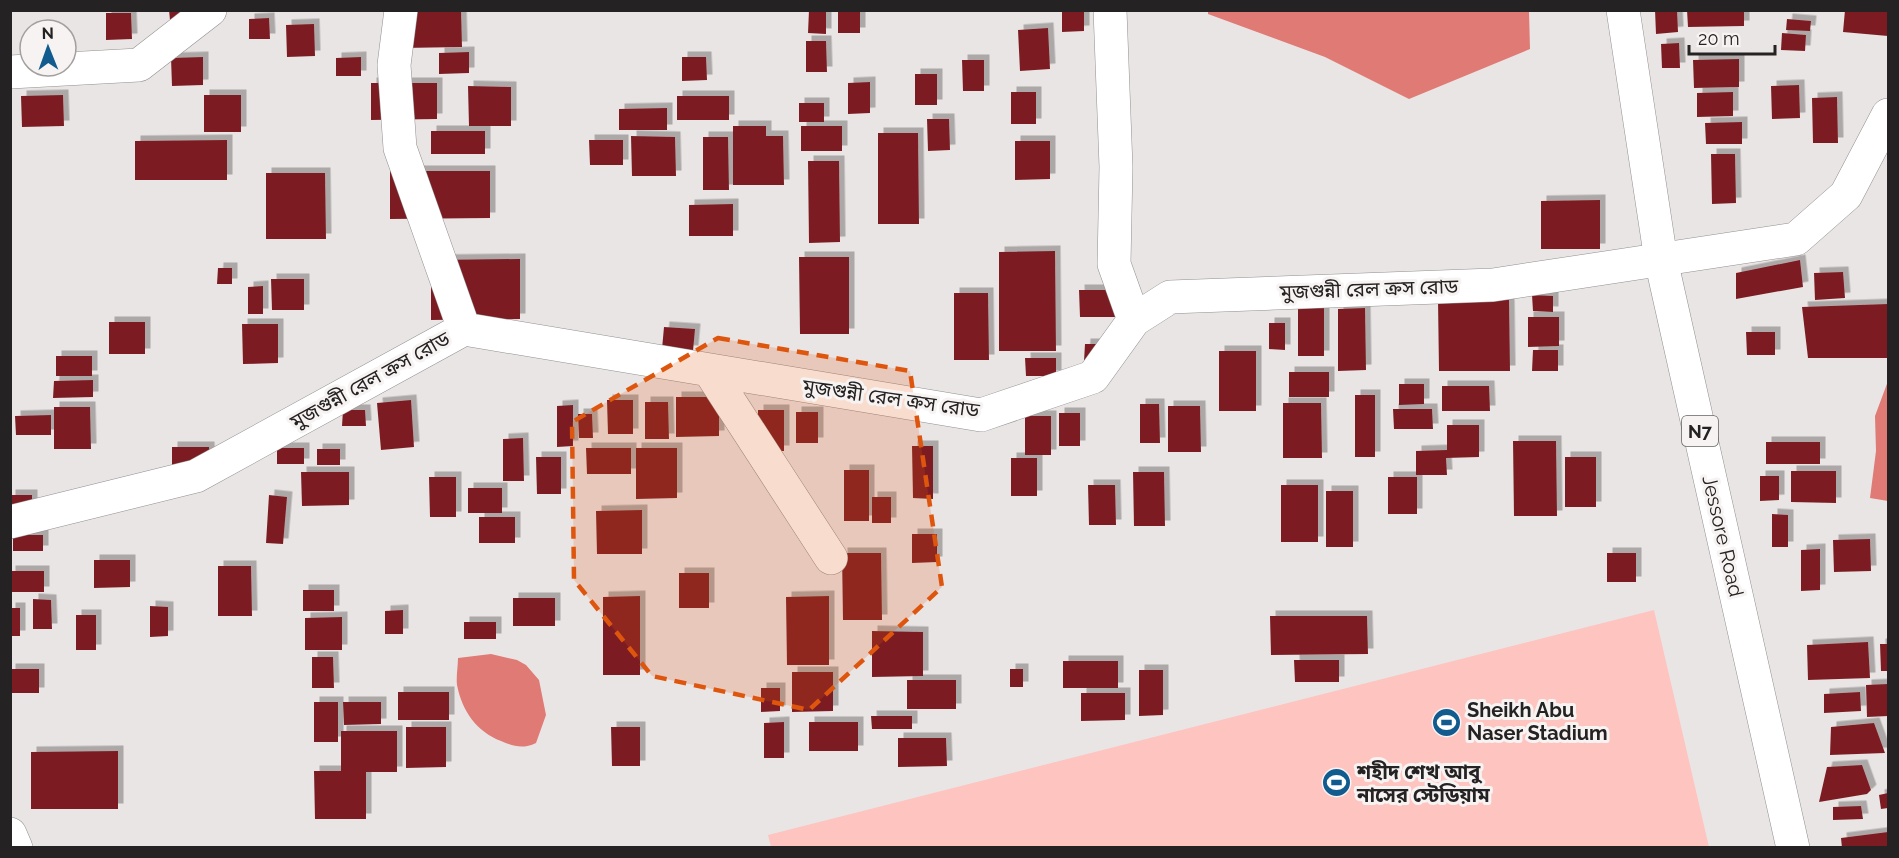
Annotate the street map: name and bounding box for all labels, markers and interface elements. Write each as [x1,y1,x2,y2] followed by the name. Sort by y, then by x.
[18,18,78,78] north arrow
[1689,18,1774,56] scale bar
[41,24,54,43] text: N
[1698,28,1740,49] text: 20 m
[1278,274,1459,304] street label: মুজগুন্নী রেল ক্রস রোড
[285,326,455,434] street label: মুজগুন্নী রেল ক্রস রোড
[800,374,982,422] street label: মুজগুন্নী রেল ক্রস রোড
[1682,416,1718,446] road number: N7
[1697,473,1749,599] street label: Jessore Road
[1467,698,1608,745] place label: Sheikh Abu Naser Stadium
[1430,706,1462,738] sports icon: Sheikh Abu Naser Stadium
[1356,760,1490,807] place label: শহীদ শেখ আবু নাসের স্টেডিয়াম
[1320,767,1352,799] sports icon: শহীদ শেখ আবু নাসের স্টেডিয়াম

